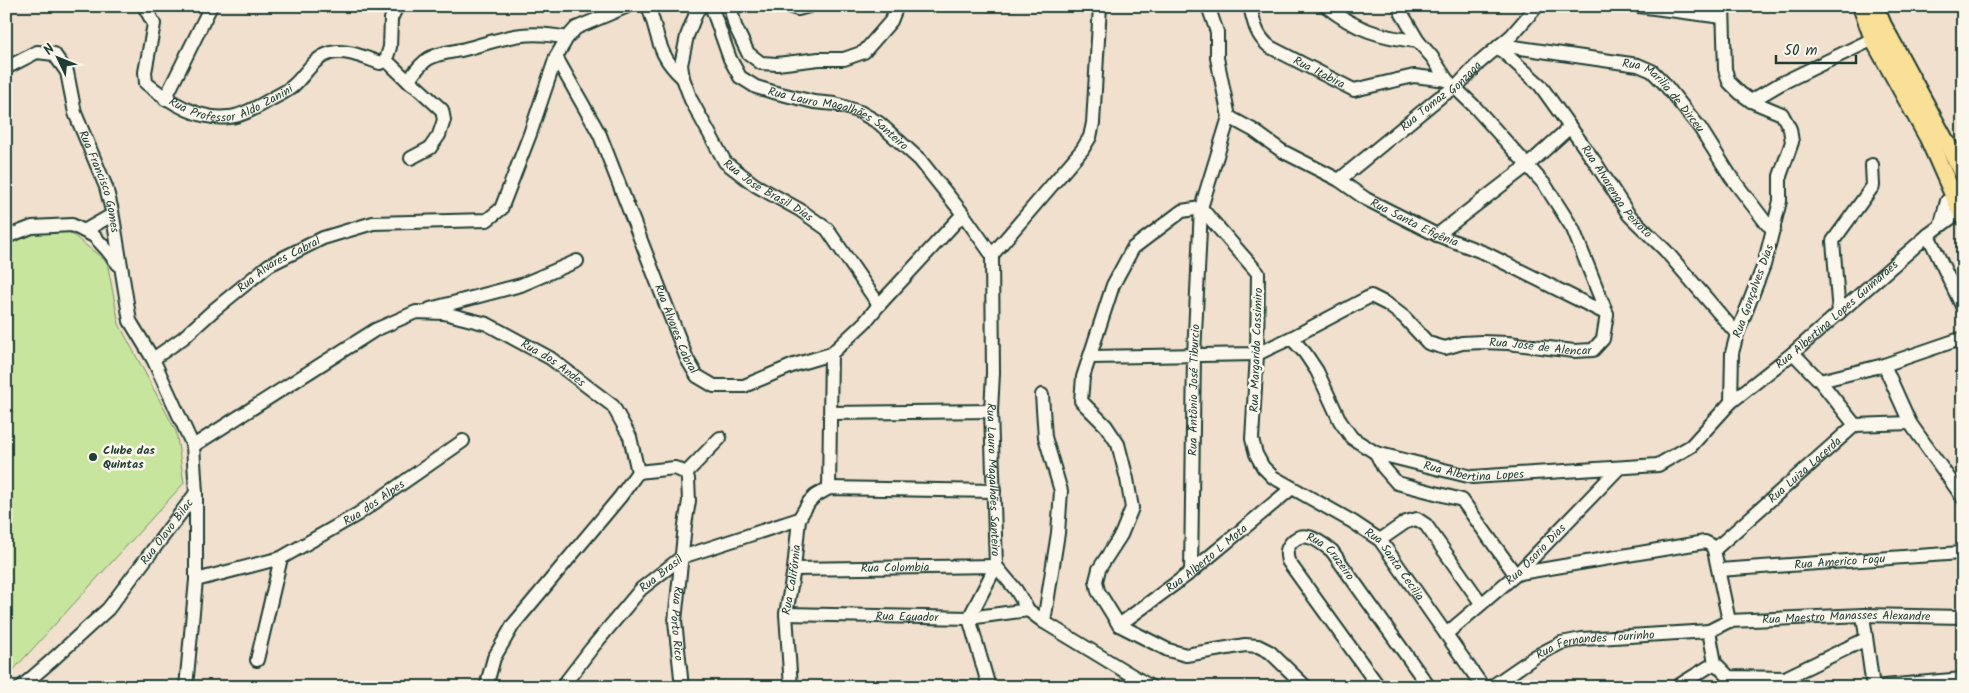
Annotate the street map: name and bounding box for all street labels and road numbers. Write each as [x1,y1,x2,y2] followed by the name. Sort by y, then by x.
[1290,51,1349,94] street label: Rua Itabira
[1621,54,1709,136] street label: Rua Marilia de Dirceu
[1396,56,1487,136] street label: Rua Tomaz Gonzaga
[165,80,298,128] street label: Rua Professor Aldo Zanini
[766,82,912,155] street label: Rua Lauro Magalhães Santeiro
[73,127,124,234] street label: Rua Francisco Gomes
[1576,141,1656,243] street label: Rua Alvarenga Peixoto
[719,155,817,227] street label: Rua José Brasil Dias
[1367,194,1461,252] street label: Rua Santa Efigênia
[233,232,324,297] street label: Rua Alvares Cabral
[1728,242,1779,340] street label: Rua Gonçalves Dias
[1771,256,1903,374] street label: Rua Albertina Lopes Guimaraes
[649,282,703,378] street label: Rua Alvares Cabral
[1245,287,1268,413] street label: Rua Margarida Cassimiro
[1184,324,1205,456] street label: Rua Antônio José Tiburcio
[1489,333,1593,361] street label: Rua José de Alencar
[517,335,590,392] street label: Rua dos Andes
[981,403,1005,557] street label: Rua Lauro Magalhães Santeiro
[1764,432,1846,508] street label: Rua Luiza Lacerda
[1421,456,1525,487] street label: Rua Albertina Lopes
[340,475,409,531] street label: Rua dos Alpes
[136,495,199,569] street label: Rua Olavo Bilac
[1162,519,1252,598] street label: Rua Alberto L Mota
[1501,520,1571,590] street label: Rua Osorio Dias
[1360,523,1429,605] street label: Rua Santa Cecilia
[1304,528,1359,584] street label: Rua Cruzeiro
[777,543,806,616] street label: Rua Califórnia
[1794,549,1886,575] street label: Rua Americo Fogu
[635,551,687,597] street label: Rua Brasil
[861,558,930,578] street label: Rua Colombia
[665,585,688,662] street label: Rua Porto Rico
[1762,606,1931,630] street label: Rua Maestro Manasses Alexandre
[875,607,940,627] street label: Rua Equador
[1532,625,1655,665] street label: Rua Fernandes Tourinho

